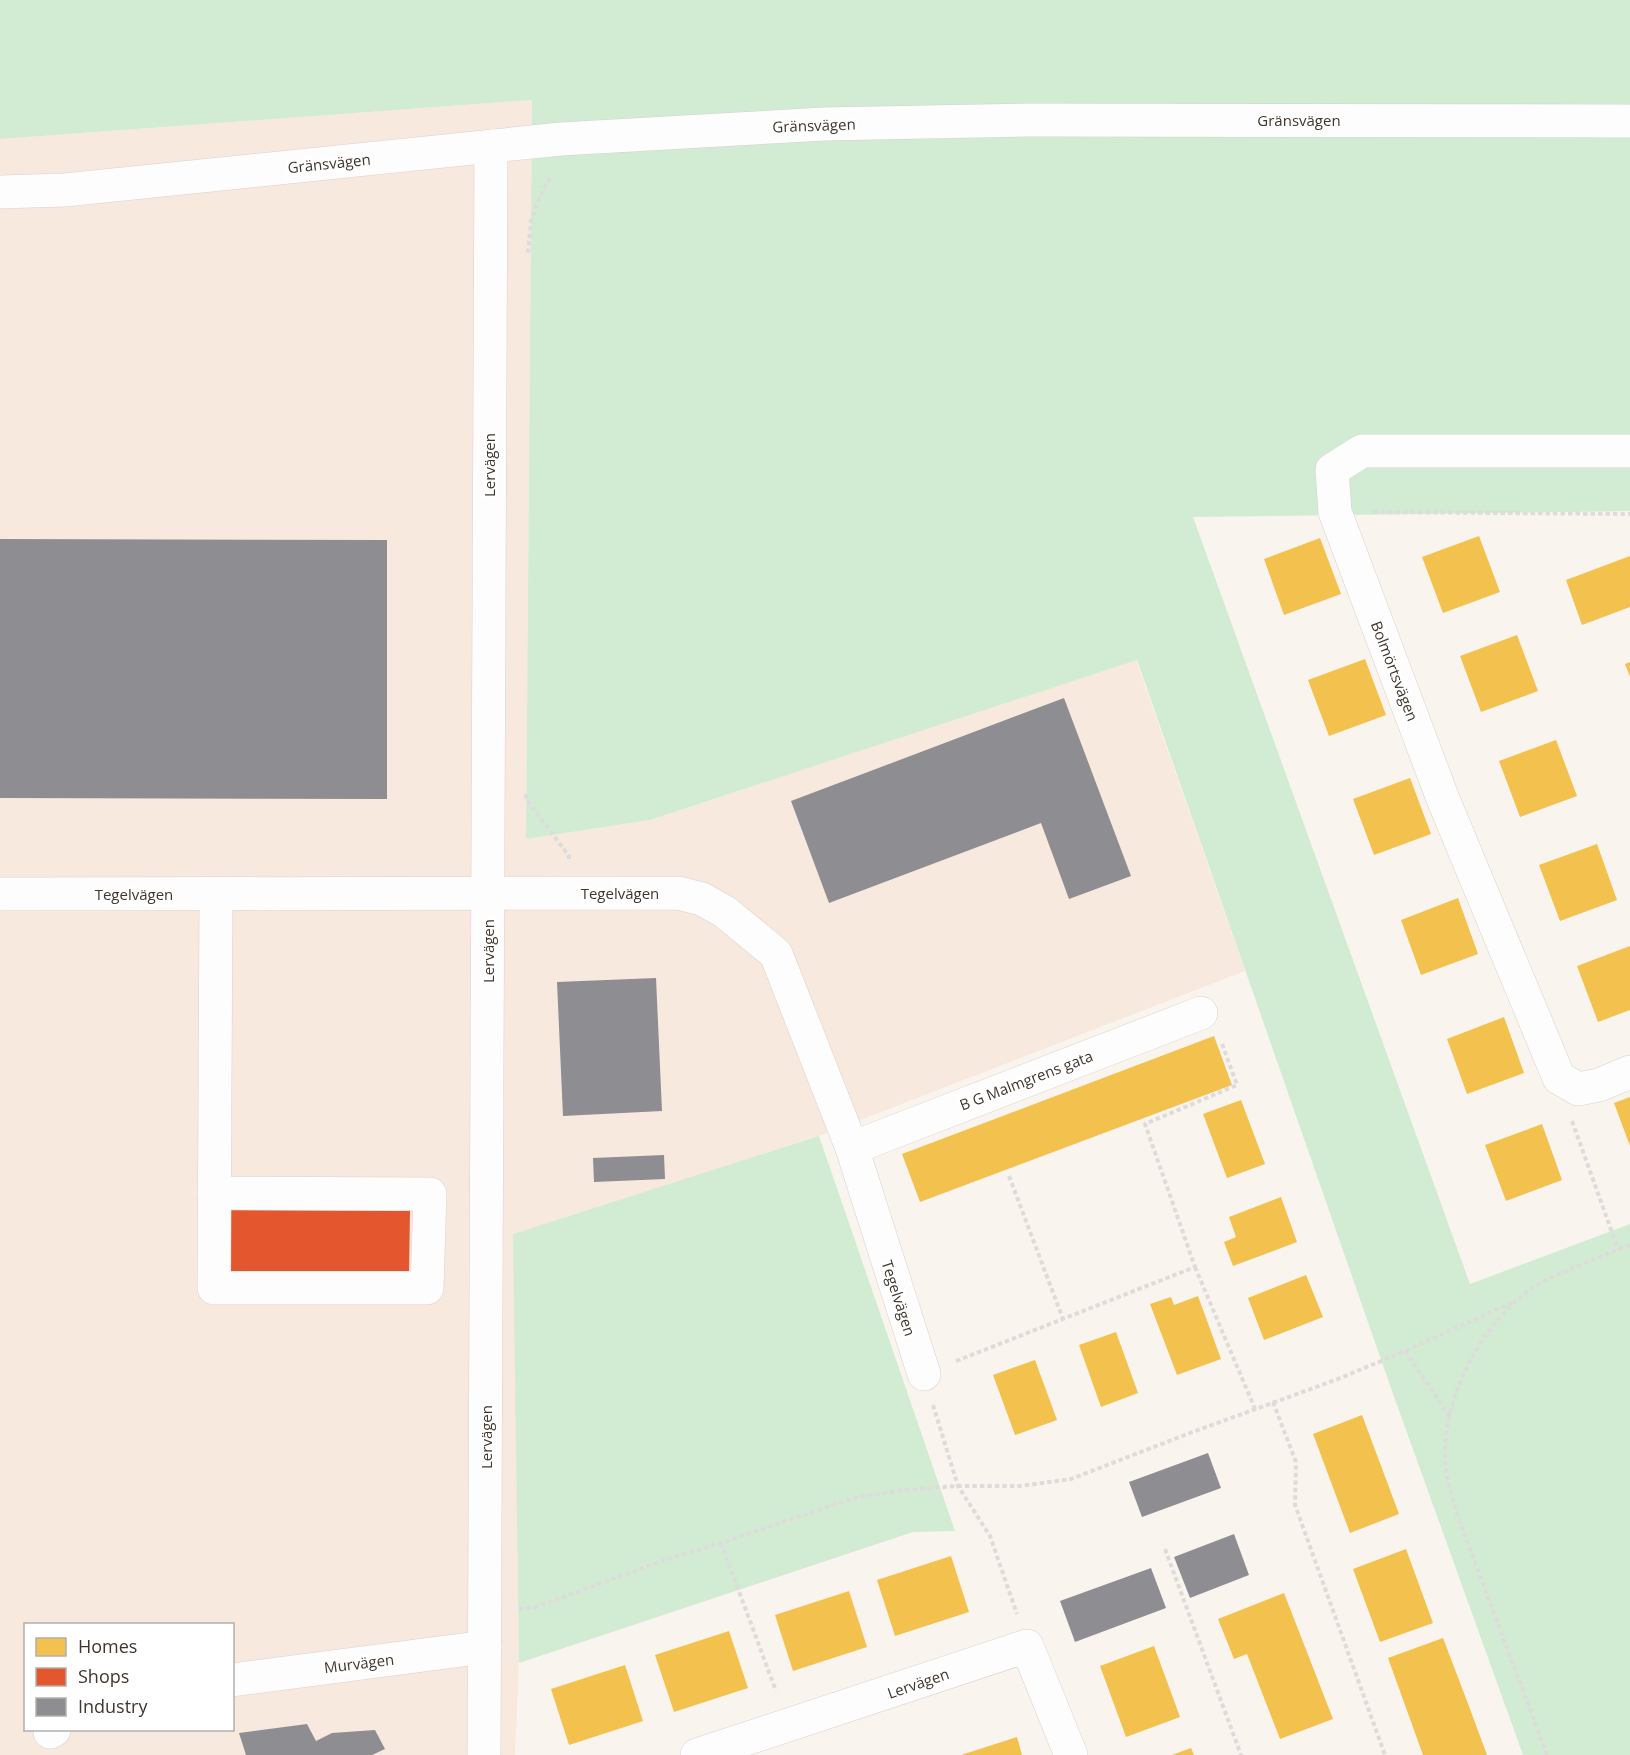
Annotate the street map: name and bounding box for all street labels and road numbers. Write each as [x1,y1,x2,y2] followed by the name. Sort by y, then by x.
[1257,110,1341,130] street label: Gränsvägen
[772,114,856,136] street label: Gränsvägen
[287,149,371,177] street label: Gränsvägen
[479,433,499,497] street label: Lervägen
[1367,618,1423,724] street label: Bolmörtsvägen
[581,883,659,903] street label: Tegelvägen
[95,884,173,904] street label: Tegelvägen
[478,919,498,983] street label: Lervägen
[957,1045,1095,1115] street label: B G Malmgrens gata
[877,1258,921,1338] street label: Tegelvägen
[476,1405,496,1469] street label: Lervägen
[323,1649,395,1677] street label: Murvägen
[884,1663,952,1703] street label: Lervägen

